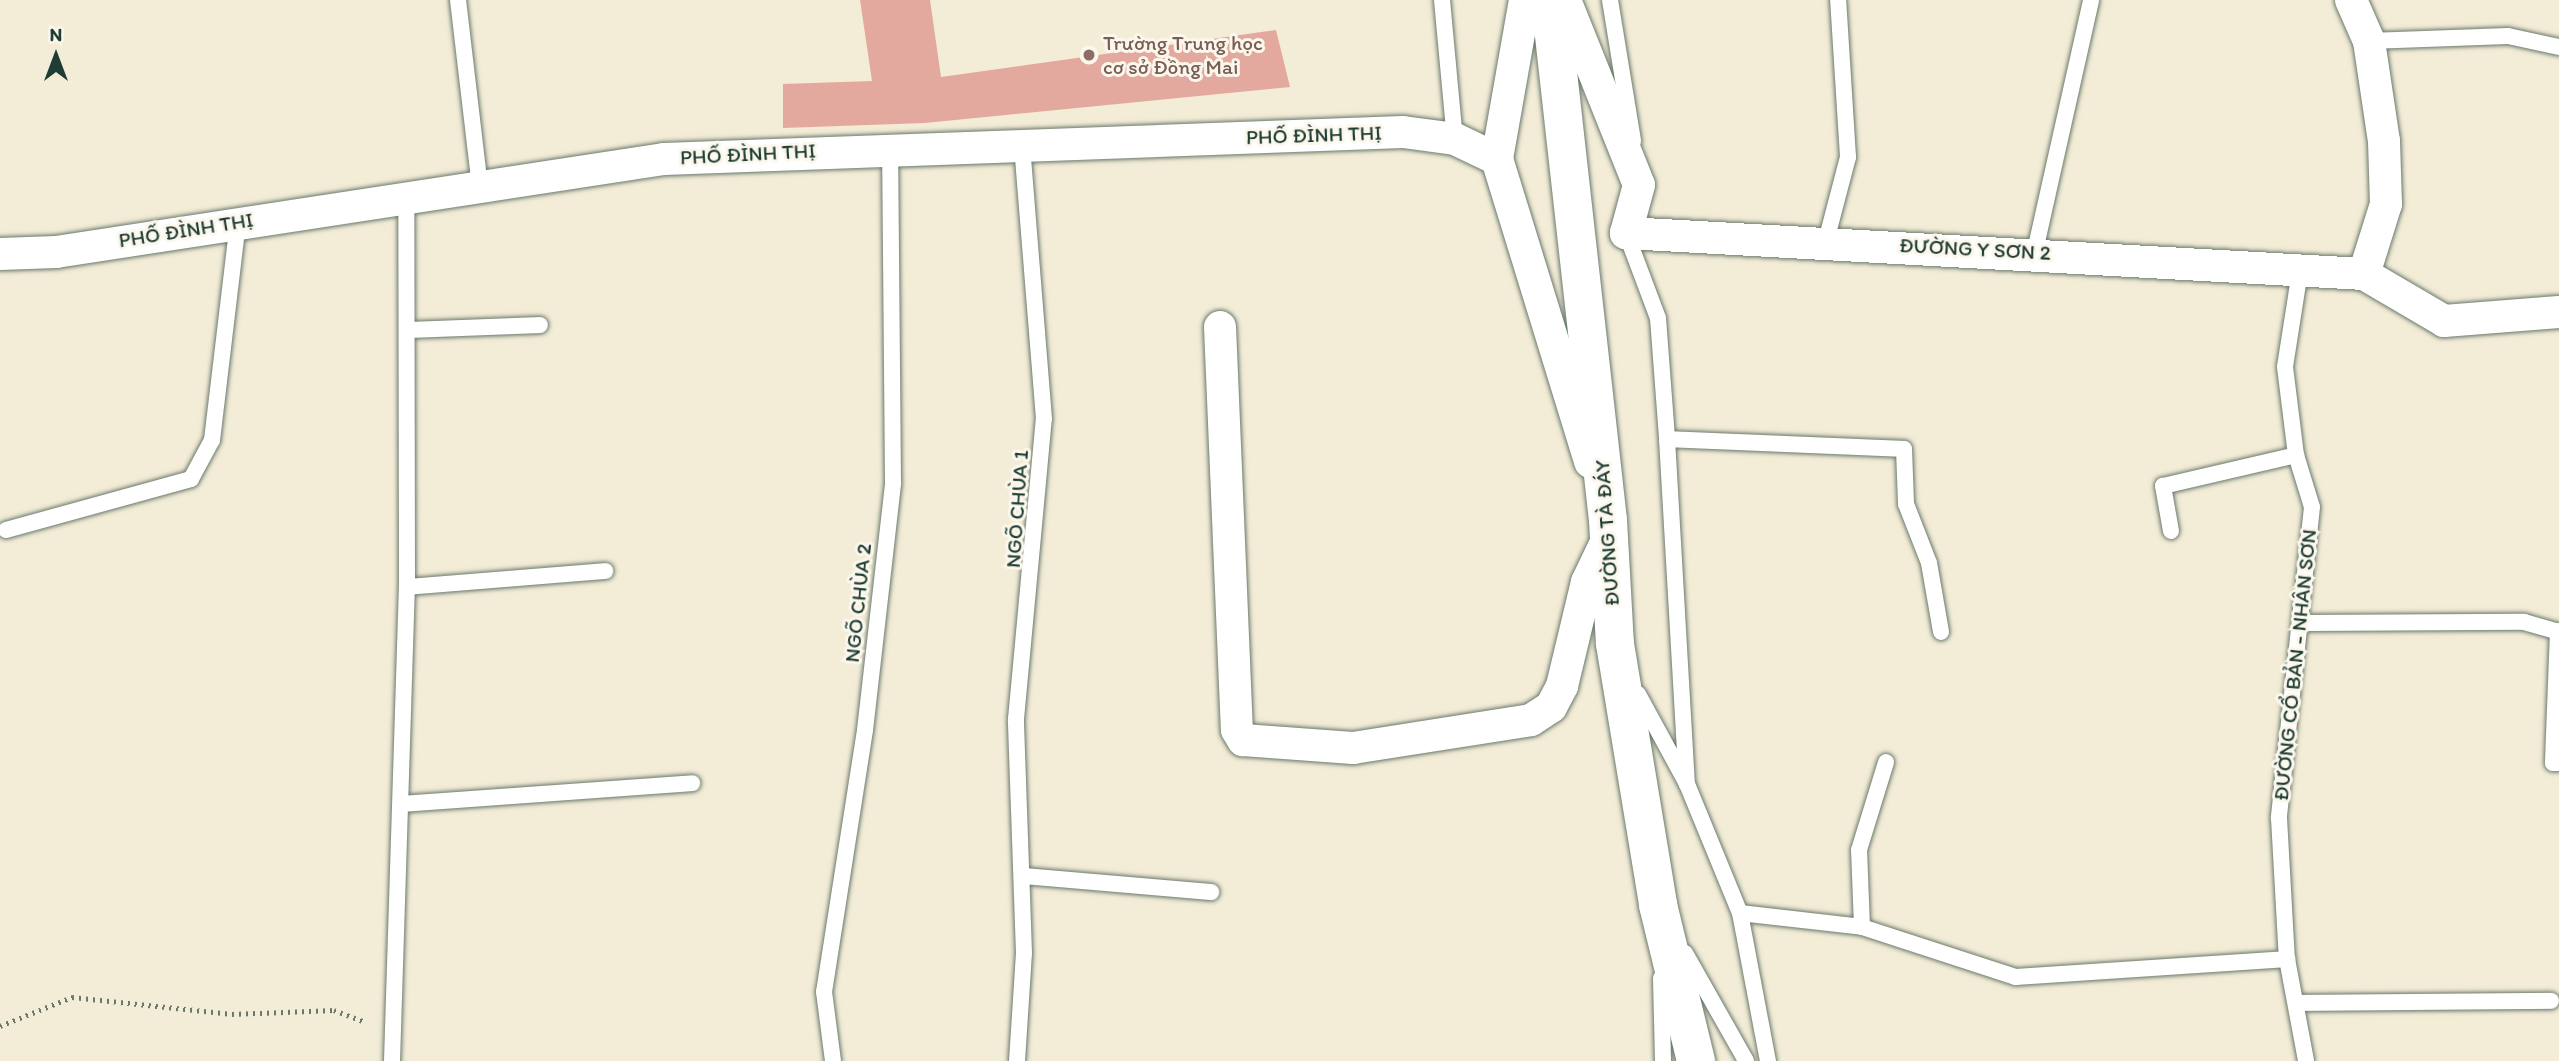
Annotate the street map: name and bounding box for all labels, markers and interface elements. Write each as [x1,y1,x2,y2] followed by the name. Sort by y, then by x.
[21,21,91,91] north arrow
[50,23,62,46] text: N
[1103,30,1261,80] place label: Trường Trung học cơ sở Đồng Mai
[1081,47,1097,63] marker: Trường Trung học cơ sở Đồng Mai
[1246,120,1382,150] street label: PHỐ ĐÌNH THỊ
[679,138,817,170] street label: PHỐ ĐÌNH THỊ
[117,207,255,253] street label: PHỐ ĐÌNH THỊ
[1899,232,2051,266] street label: ĐƯỜNG Y SƠN 2
[1000,449,1034,569] street label: NGÕ CHÙA 1
[1589,460,1625,606] street label: ĐƯỜNG TÀ ĐÁY
[2268,528,2322,802] street label: ĐƯỜNG CỔ BẢN - NHÂN SƠN
[839,542,877,664] street label: NGÕ CHÙA 2

